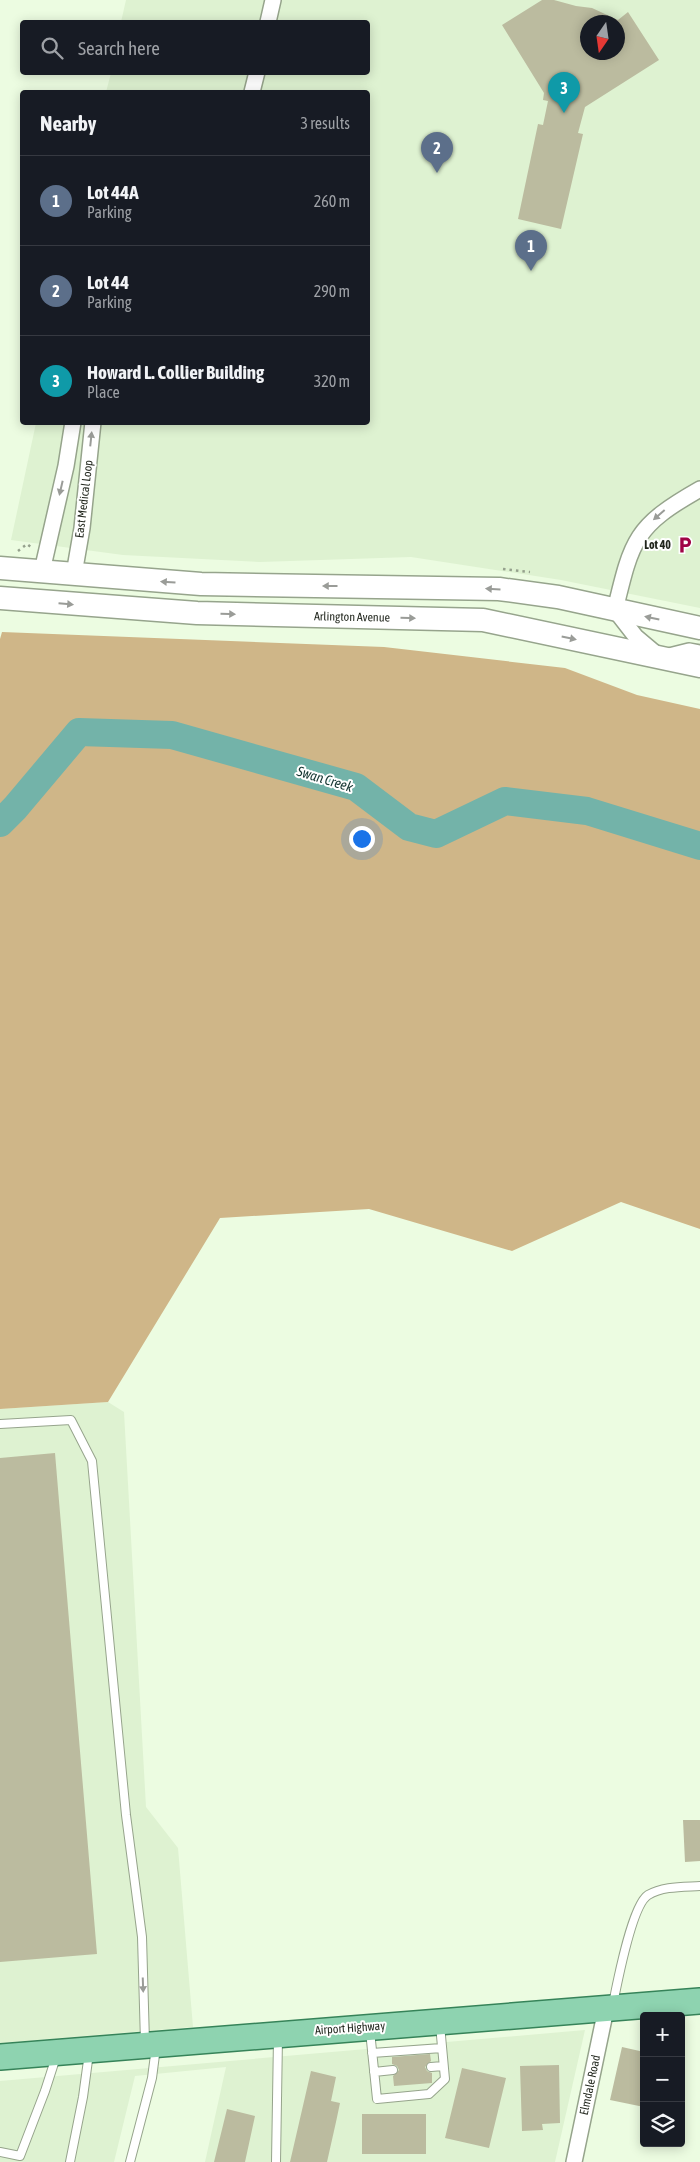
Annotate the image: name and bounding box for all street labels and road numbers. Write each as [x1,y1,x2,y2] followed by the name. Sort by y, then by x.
[72,459,96,539] street label: East Medical Loop
[314,609,390,625] street label: Arlington Avenue
[314,2019,386,2037] street label: Airport Highway
[577,2054,603,2116] street label: Elmdale Road

